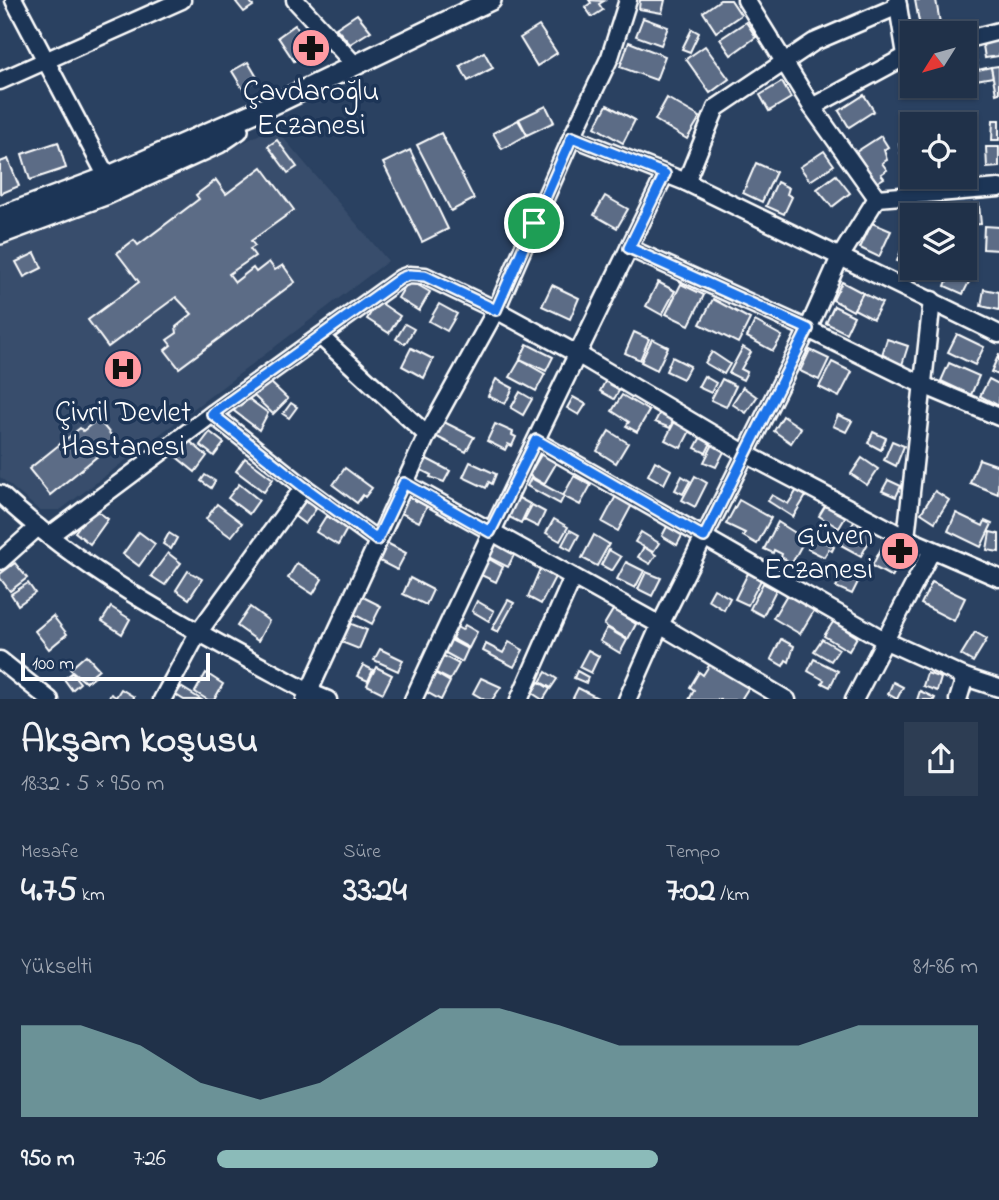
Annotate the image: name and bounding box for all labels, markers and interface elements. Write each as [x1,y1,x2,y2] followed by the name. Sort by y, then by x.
[900,21,976,98] north arrow
[900,21,977,280] map controls
[290,27,332,69] pharmacy icon: Çavdaroğlu Eczanesi
[243,71,379,149] place label: Çavdaroğlu Eczanesi
[900,112,977,189] button: locate
[504,193,564,253] pin
[900,203,977,280] button: layers
[515,204,553,242] icon: arrive
[102,348,144,390] hospital icon: Çivril Devlet Hastanesi
[55,392,191,470] place label: Çivril Devlet Hastanesi
[764,515,873,593] place label: Güven Eczanesi
[879,530,921,572] pharmacy icon: Güven Eczanesi
[21,650,210,682] scale bar
[32,651,74,678] text: 100 m
[21,714,258,770] text: Akşam koşusu
[904,722,978,796] button: share
[21,768,164,801] text: 18:32 · 5 × 950 m
[21,839,78,866] text: Mesafe
[343,839,381,866] text: Süre
[666,839,720,866] text: Tempo
[21,866,77,917] text: 4.75
[343,866,407,917] text: 33:24
[666,866,716,917] text: 7:02
[77,882,105,909] text: km
[716,882,749,909] text: /km
[21,951,92,984] text: Yükselti
[913,951,978,984] text: 81–86 m
[21,1143,75,1176] text: 950 m
[133,1143,166,1176] text: 7:26

